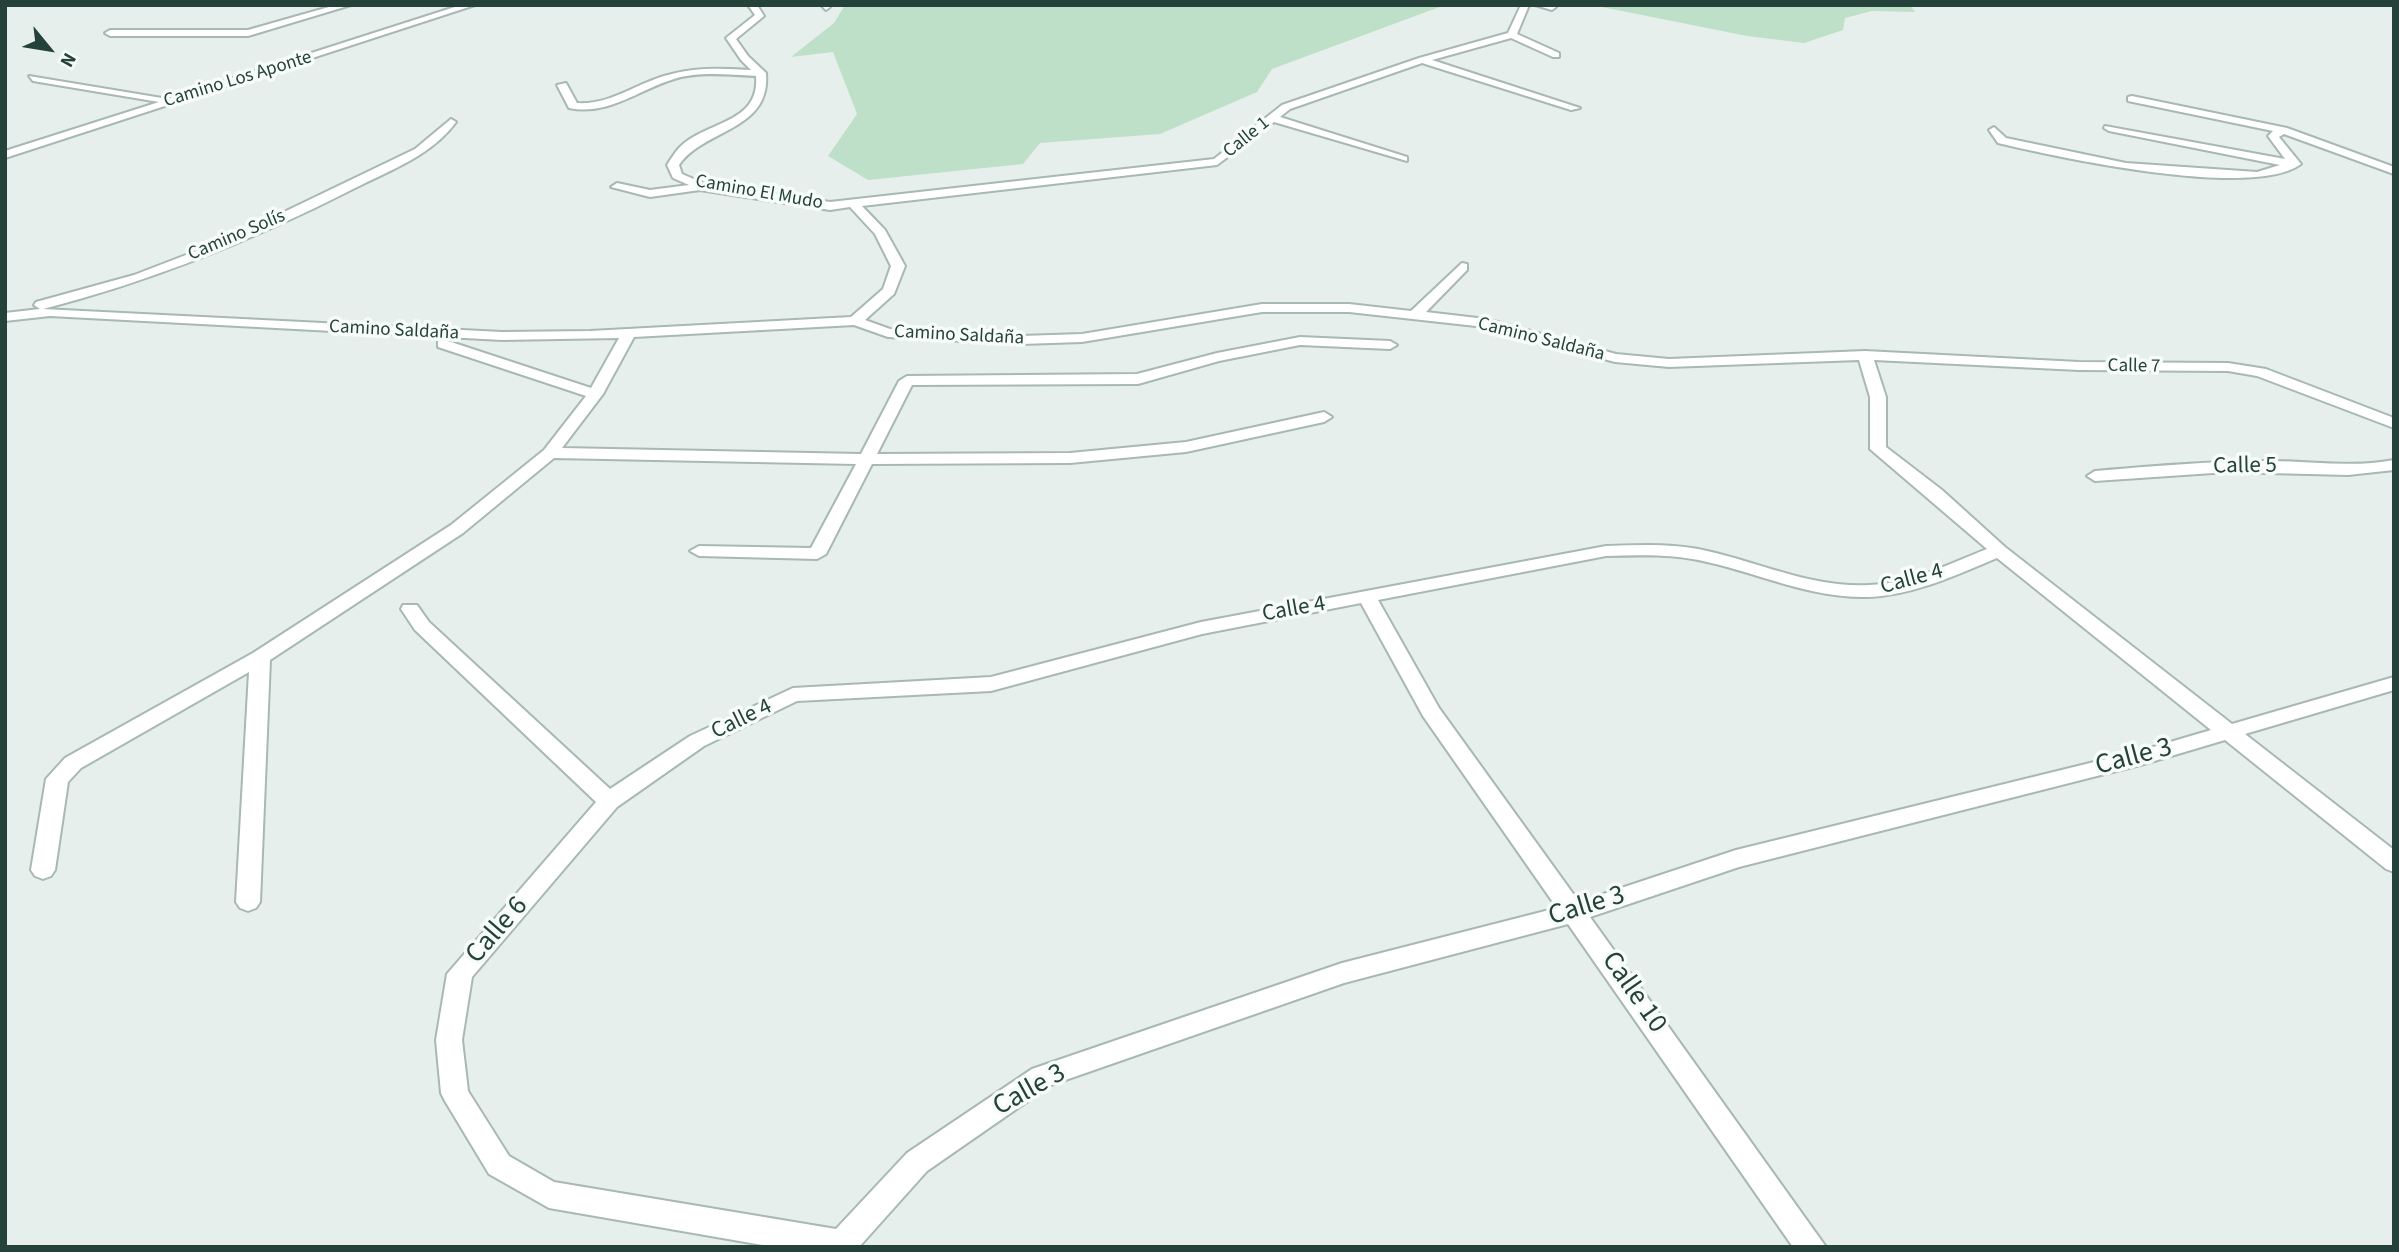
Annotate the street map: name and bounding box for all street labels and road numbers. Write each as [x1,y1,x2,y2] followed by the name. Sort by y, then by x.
[161,47,315,113] street label: Camino Los Aponte
[1219,113,1275,163] street label: Calle 1
[694,171,824,215] street label: Camino El Mudo
[185,205,289,267] street label: Camino Solís
[1475,313,1607,367] street label: Camino Saldaña
[328,316,460,346] street label: Camino Saldaña
[893,321,1025,351] street label: Camino Saldaña
[2107,355,2161,379] street label: Calle 7
[2213,453,2277,481] street label: Calle 5
[1878,558,1946,602] street label: Calle 4
[1260,591,1328,629] street label: Calle 4
[707,694,777,746] street label: Calle 4
[2092,732,2176,784] street label: Calle 3
[1545,880,1629,934] street label: Calle 3
[460,891,536,971] street label: Calle 6
[1593,946,1673,1040] street label: Calle 10
[988,1057,1072,1125] street label: Calle 3

